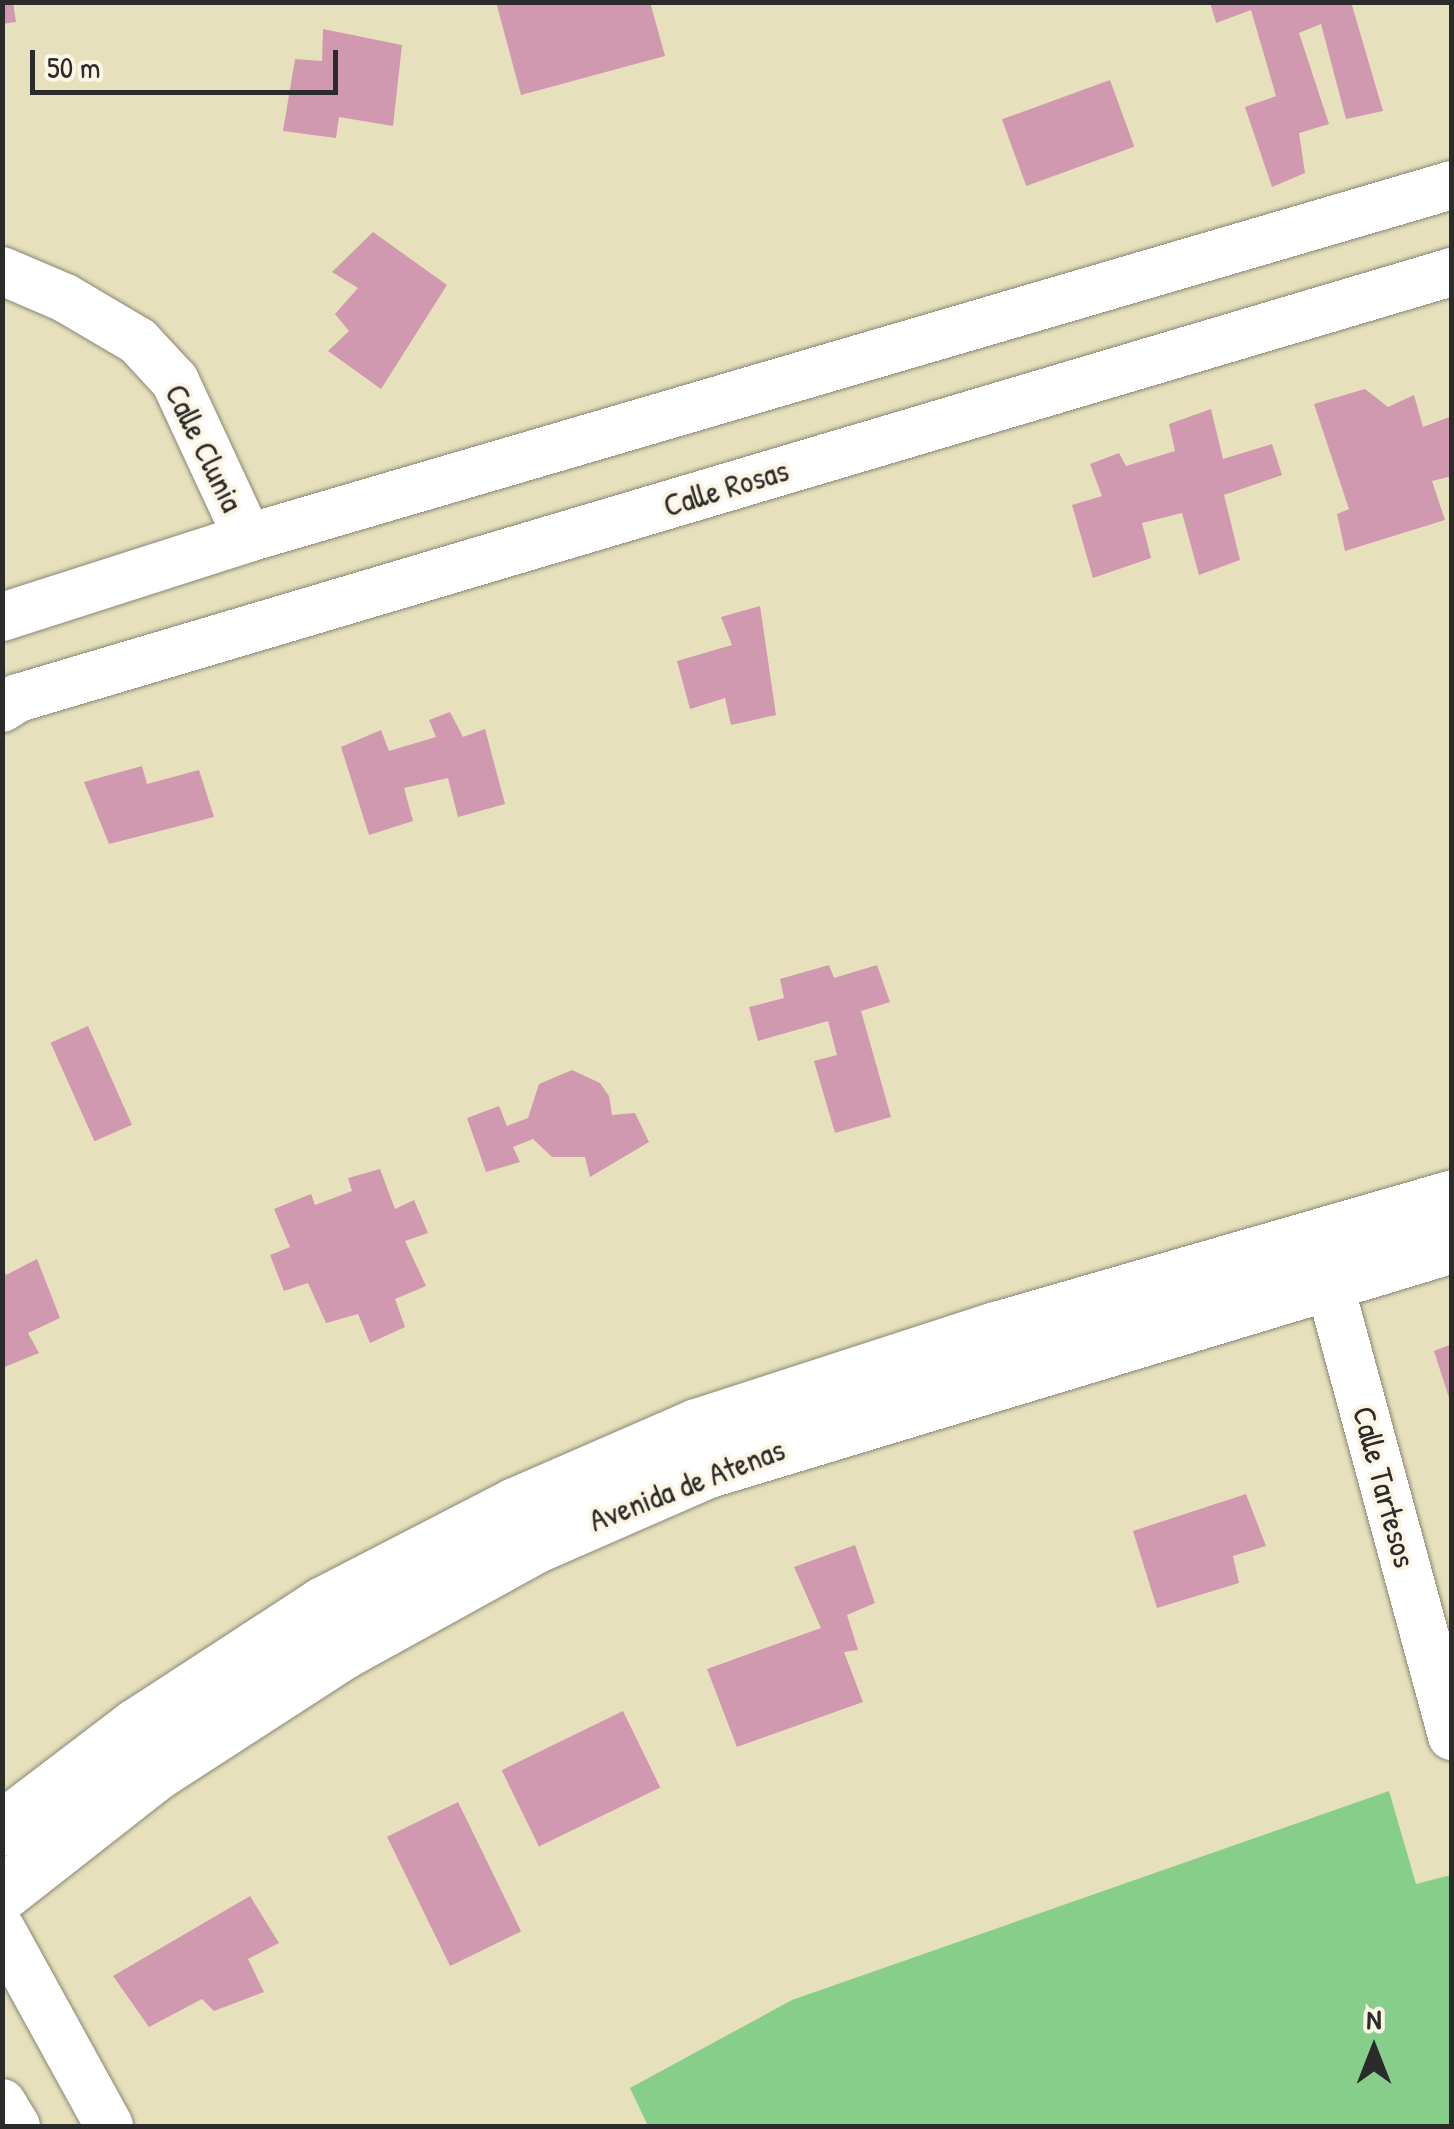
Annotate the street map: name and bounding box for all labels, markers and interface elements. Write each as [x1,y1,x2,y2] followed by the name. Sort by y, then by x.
[35,30,342,92] scale bar
[47,47,100,87] text: 50 m
[157,378,251,518] street label: Calle Clunia
[659,451,793,525] street label: Calle Rosas
[1344,1402,1424,1572] street label: Calle Tartesos
[584,1430,790,1540] street label: Avenida de Atenas
[1324,1999,1424,2099] north arrow
[1367,2000,1381,2038] text: N

